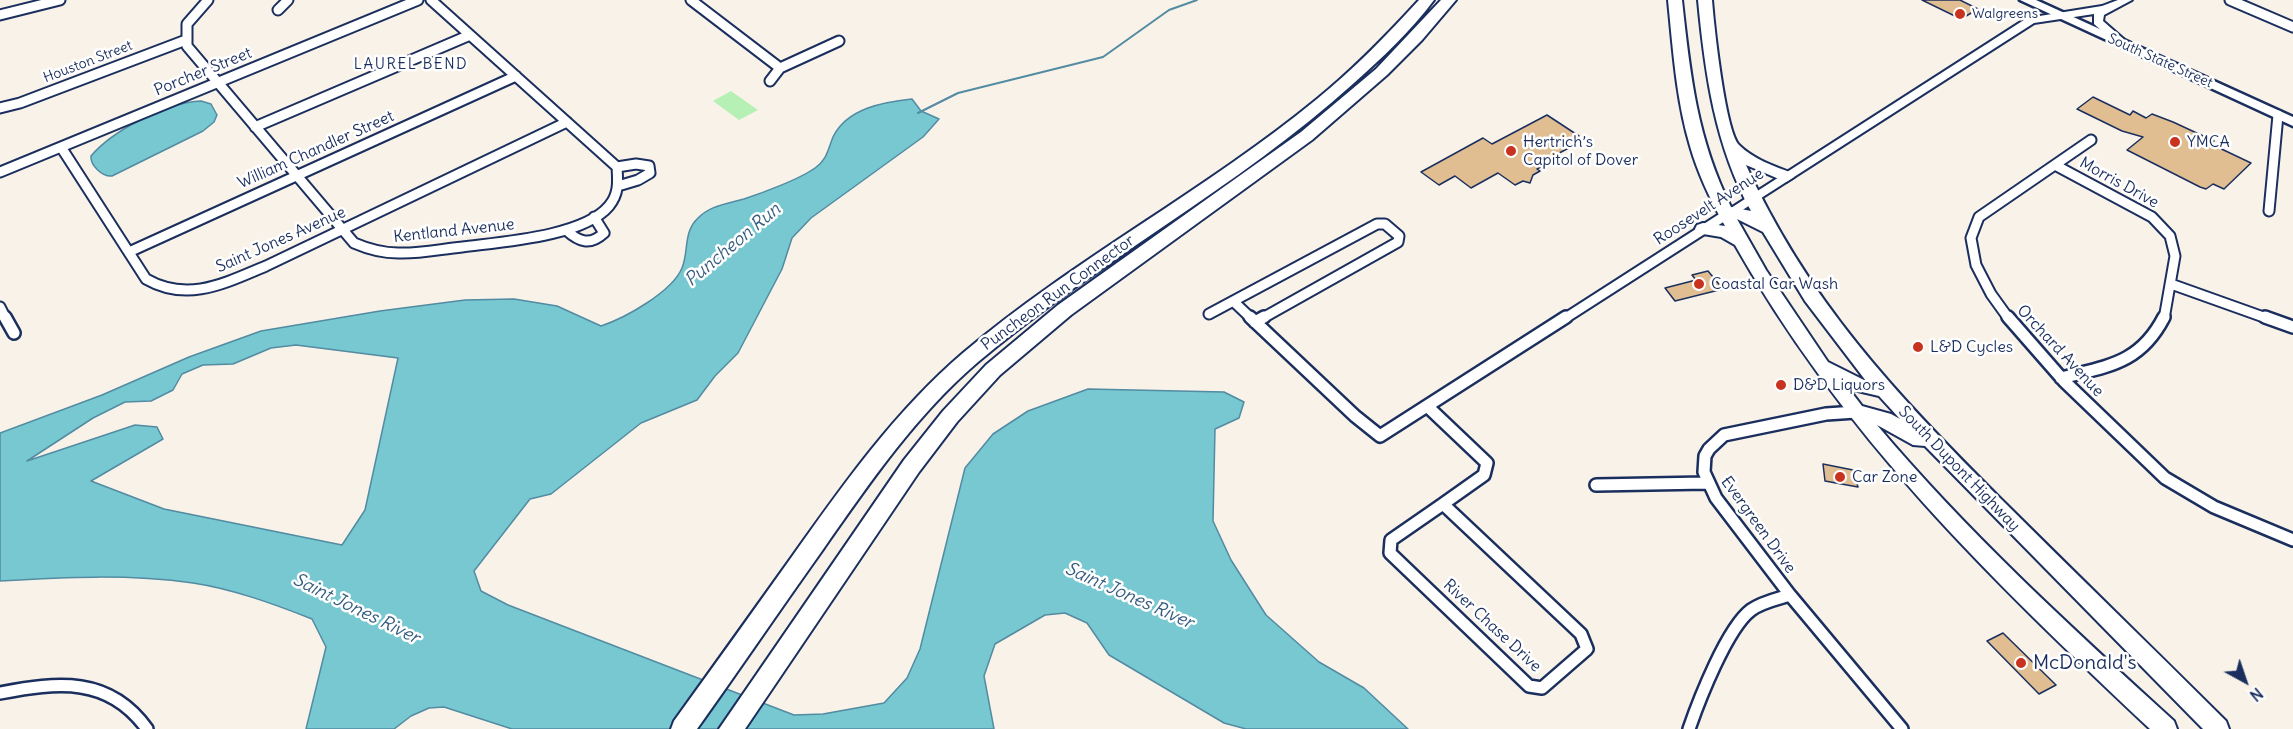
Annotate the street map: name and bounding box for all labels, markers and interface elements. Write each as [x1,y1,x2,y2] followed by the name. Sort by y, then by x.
[1972,6,2038,22] place label: Walgreens
[1953,7,1967,21] marker: Walgreens
[2105,30,2215,92] street label: South State Street
[41,37,135,87] street label: Houston Street
[151,44,255,100] street label: Porcher Street
[354,56,468,74] district label: LAUREL BEND
[235,107,397,193] street label: William Chandler Street
[1523,132,1638,170] place label: Hertrich’s Capitol of Dover
[2187,132,2230,152] place label: YMCA
[2168,135,2182,149] marker: YMCA
[1504,144,1518,158] marker: Hertrich’s Capitol of Dover
[2076,153,2162,213] street label: Morris Drive
[1651,164,1767,250] street label: Roosevelt Avenue
[681,199,785,291] water label: Puncheon Run
[213,203,349,277] street label: Saint Jones Avenue
[393,215,515,247] street label: Kentland Avenue
[978,231,1138,355] street label: Puncheon Run Connector
[1711,274,1838,294] place label: Coastal Car Wash
[1692,277,1706,291] marker: Coastal Car Wash
[2013,301,2107,401] street label: Orchard Avenue
[1930,337,2013,357] place label: L&D Cycles
[1911,340,1925,354] marker: L&D Cycles
[1793,375,1885,395] place label: D&D Liquors
[1774,378,1788,392] marker: D&D Liquors
[1894,402,2024,536] street label: South Dupont Highway
[1852,467,1917,487] place label: Car Zone
[1833,470,1847,484] marker: Car Zone
[1716,473,1800,577] street label: Evergreen Drive
[1062,558,1196,634] water label: Saint Jones River
[289,569,423,649] water label: Saint Jones River
[1439,576,1545,676] street label: River Chase Drive
[2033,651,2137,675] place label: McDonald's
[2215,651,2275,711] north arrow
[2014,656,2028,670] marker: McDonald's
[2246,684,2267,706] text: N

